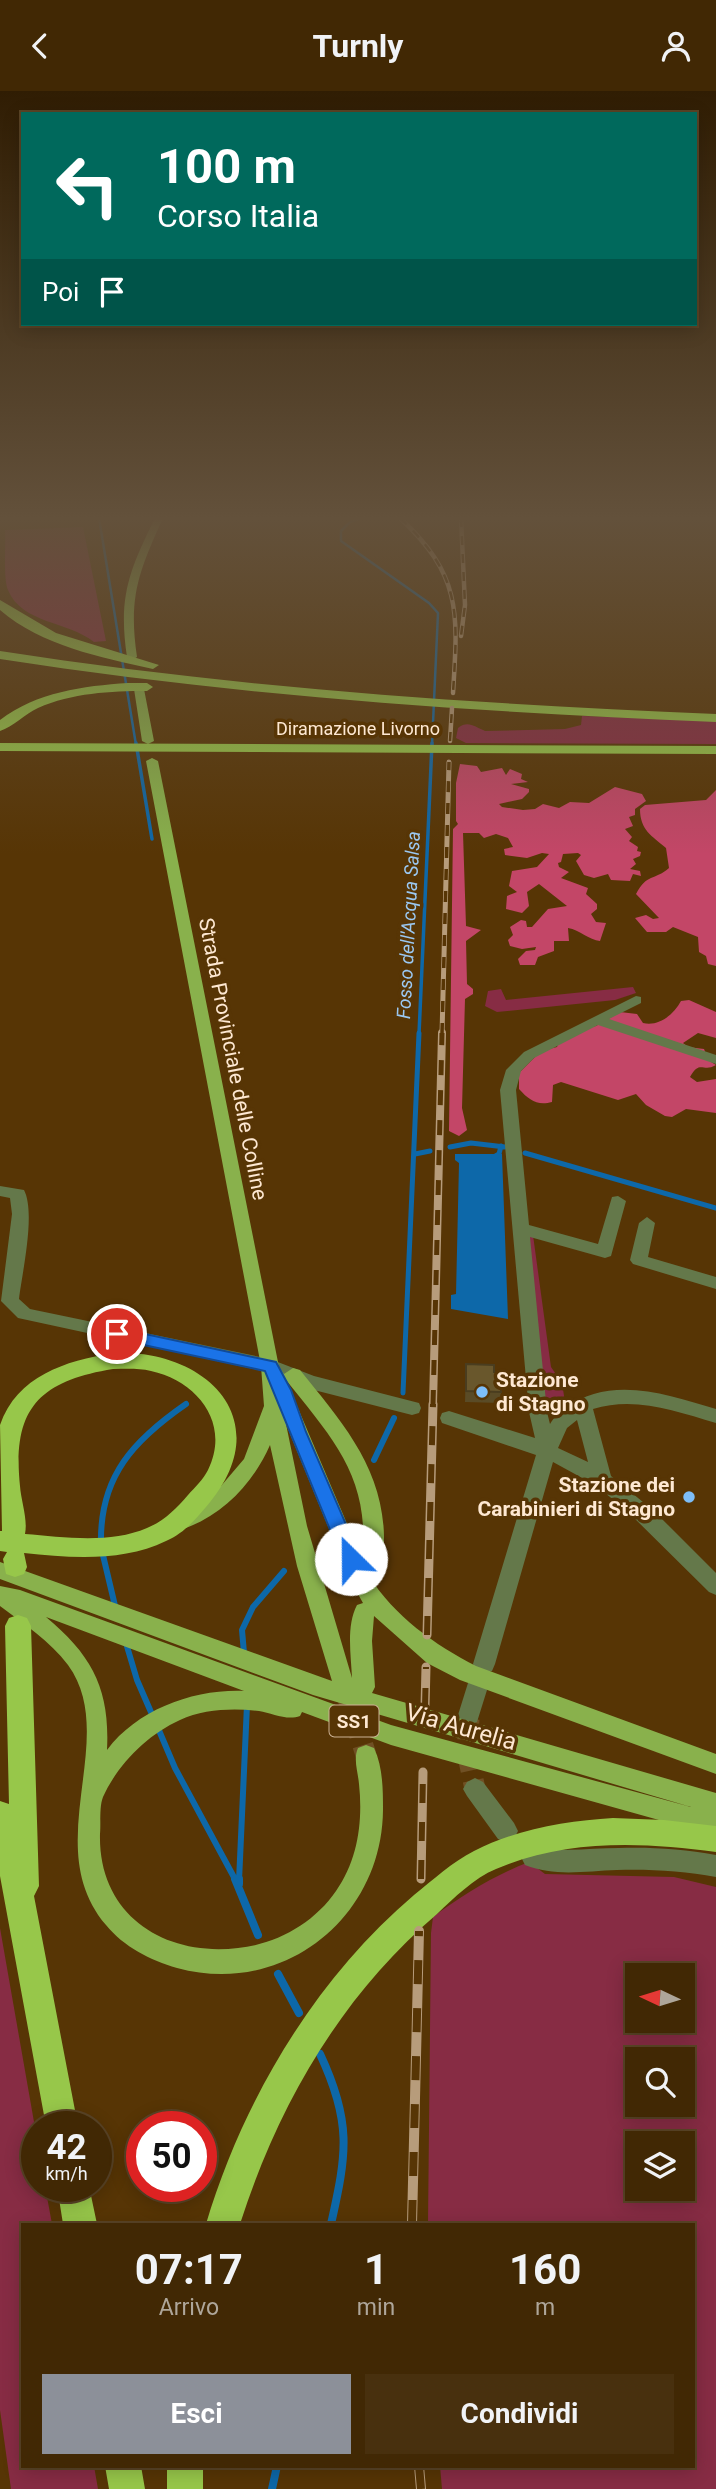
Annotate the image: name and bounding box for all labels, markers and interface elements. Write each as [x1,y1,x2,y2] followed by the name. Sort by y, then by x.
[21,27,59,65] icon: back
[313,27,403,65] text: Turnly
[657,27,695,65] icon: person
[157,138,296,195] text: 100 m
[42,140,133,231] icon: left
[157,197,319,235] text: Corso Italia
[93,273,131,311] icon: arrive
[42,277,79,307] text: Poi
[276,718,440,739] street label: Diramazione Livorno
[392,831,425,1019] water label: Fosso dell'Acqua Salsa
[194,916,272,1202] street label: Strada Provinciale delle Colline
[87,1304,147,1364] pin
[98,1315,136,1353] icon: arrive
[496,1368,586,1416] place label: Stazione di Stagno
[474,1384,490,1400] marker: Stazione di Stagno
[477,1473,675,1521] place label: Stazione dei Carabinieri di Stagno
[681,1489,697,1505] marker: Stazione dei Carabinieri di Stagno
[314,1522,388,1596] position arrow
[402,1698,520,1756] street label: Via Aurelia
[330,1705,378,1737] road number: SS1
[625,1963,695,2033] north arrow
[625,1963,695,2201] map controls
[625,2047,695,2117] button: search
[126,2111,217,2202] speed limit sign: 50
[46,2127,87,2168] text: 42
[625,2131,695,2201] button: layers
[45,2163,88,2184] text: km/h
[135,2245,243,2294] text: 07:17
[364,2245,388,2294] text: 1
[509,2245,581,2294] text: 160
[159,2294,219,2321] text: Arrivo
[357,2294,395,2321] text: min
[535,2294,555,2321] text: m
[42,2374,351,2454] button: Esci
[365,2374,674,2454] button: Condividi

